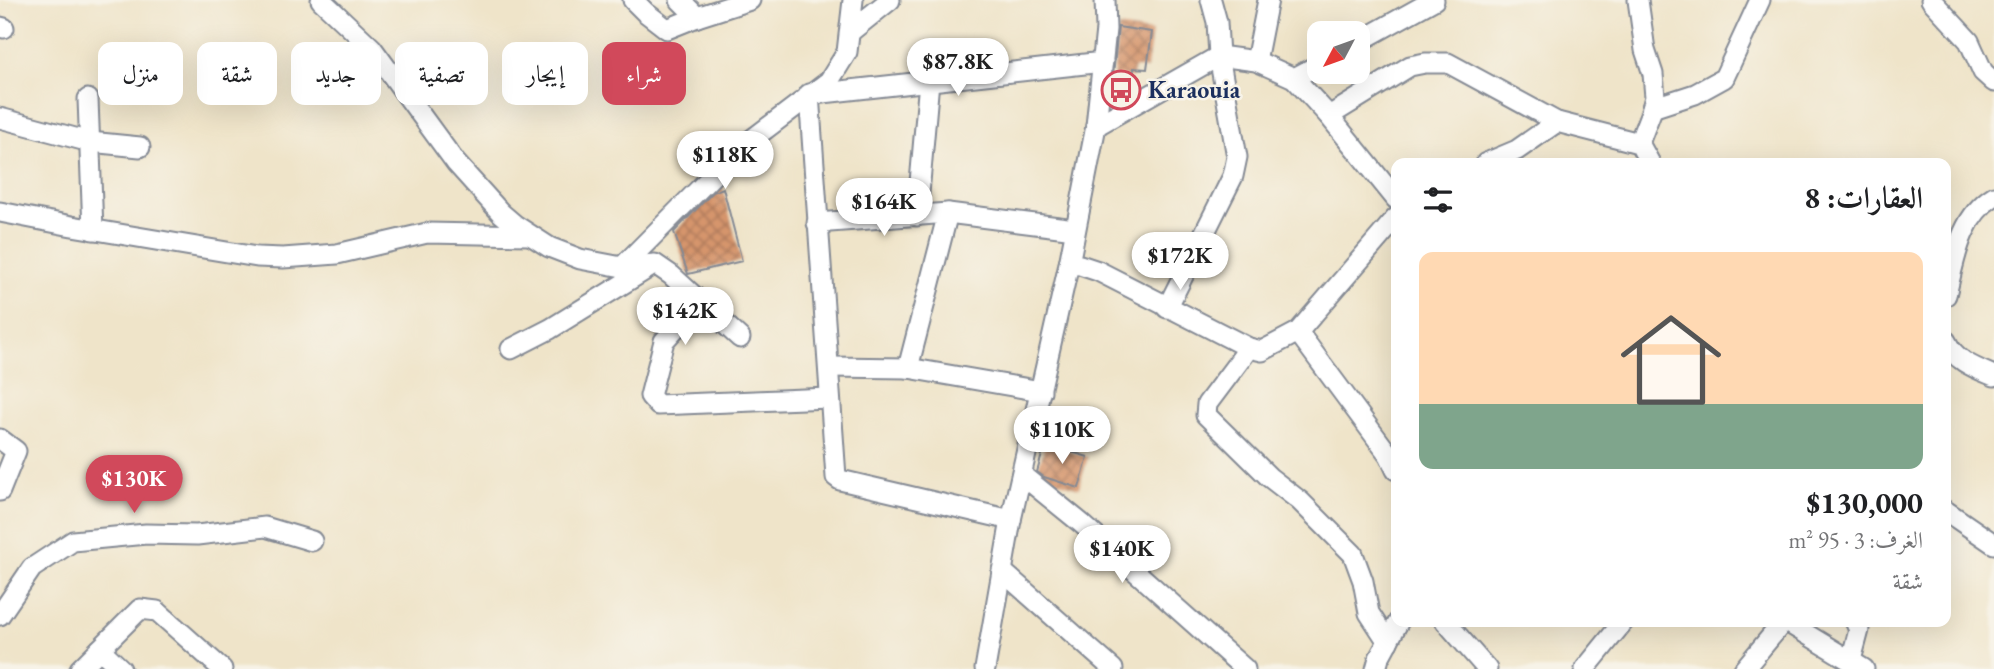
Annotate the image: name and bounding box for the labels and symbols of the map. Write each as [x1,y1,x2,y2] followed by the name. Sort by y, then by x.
[1307,21,1370,84] north arrow
[901,38,1015,98] pin: $87.8K
[1100,69,1142,111] bus stop icon: Karaouia
[1148,74,1241,105] place label: Karaouia
[676,132,774,191] pin: $118K
[835,178,933,238] pin: $164K
[1131,232,1229,292] pin: $172K
[636,288,734,347] pin: $142K
[1013,406,1111,466] pin: $110K
[85,456,183,515] pin: $130K
[1073,526,1171,585] pin: $140K

